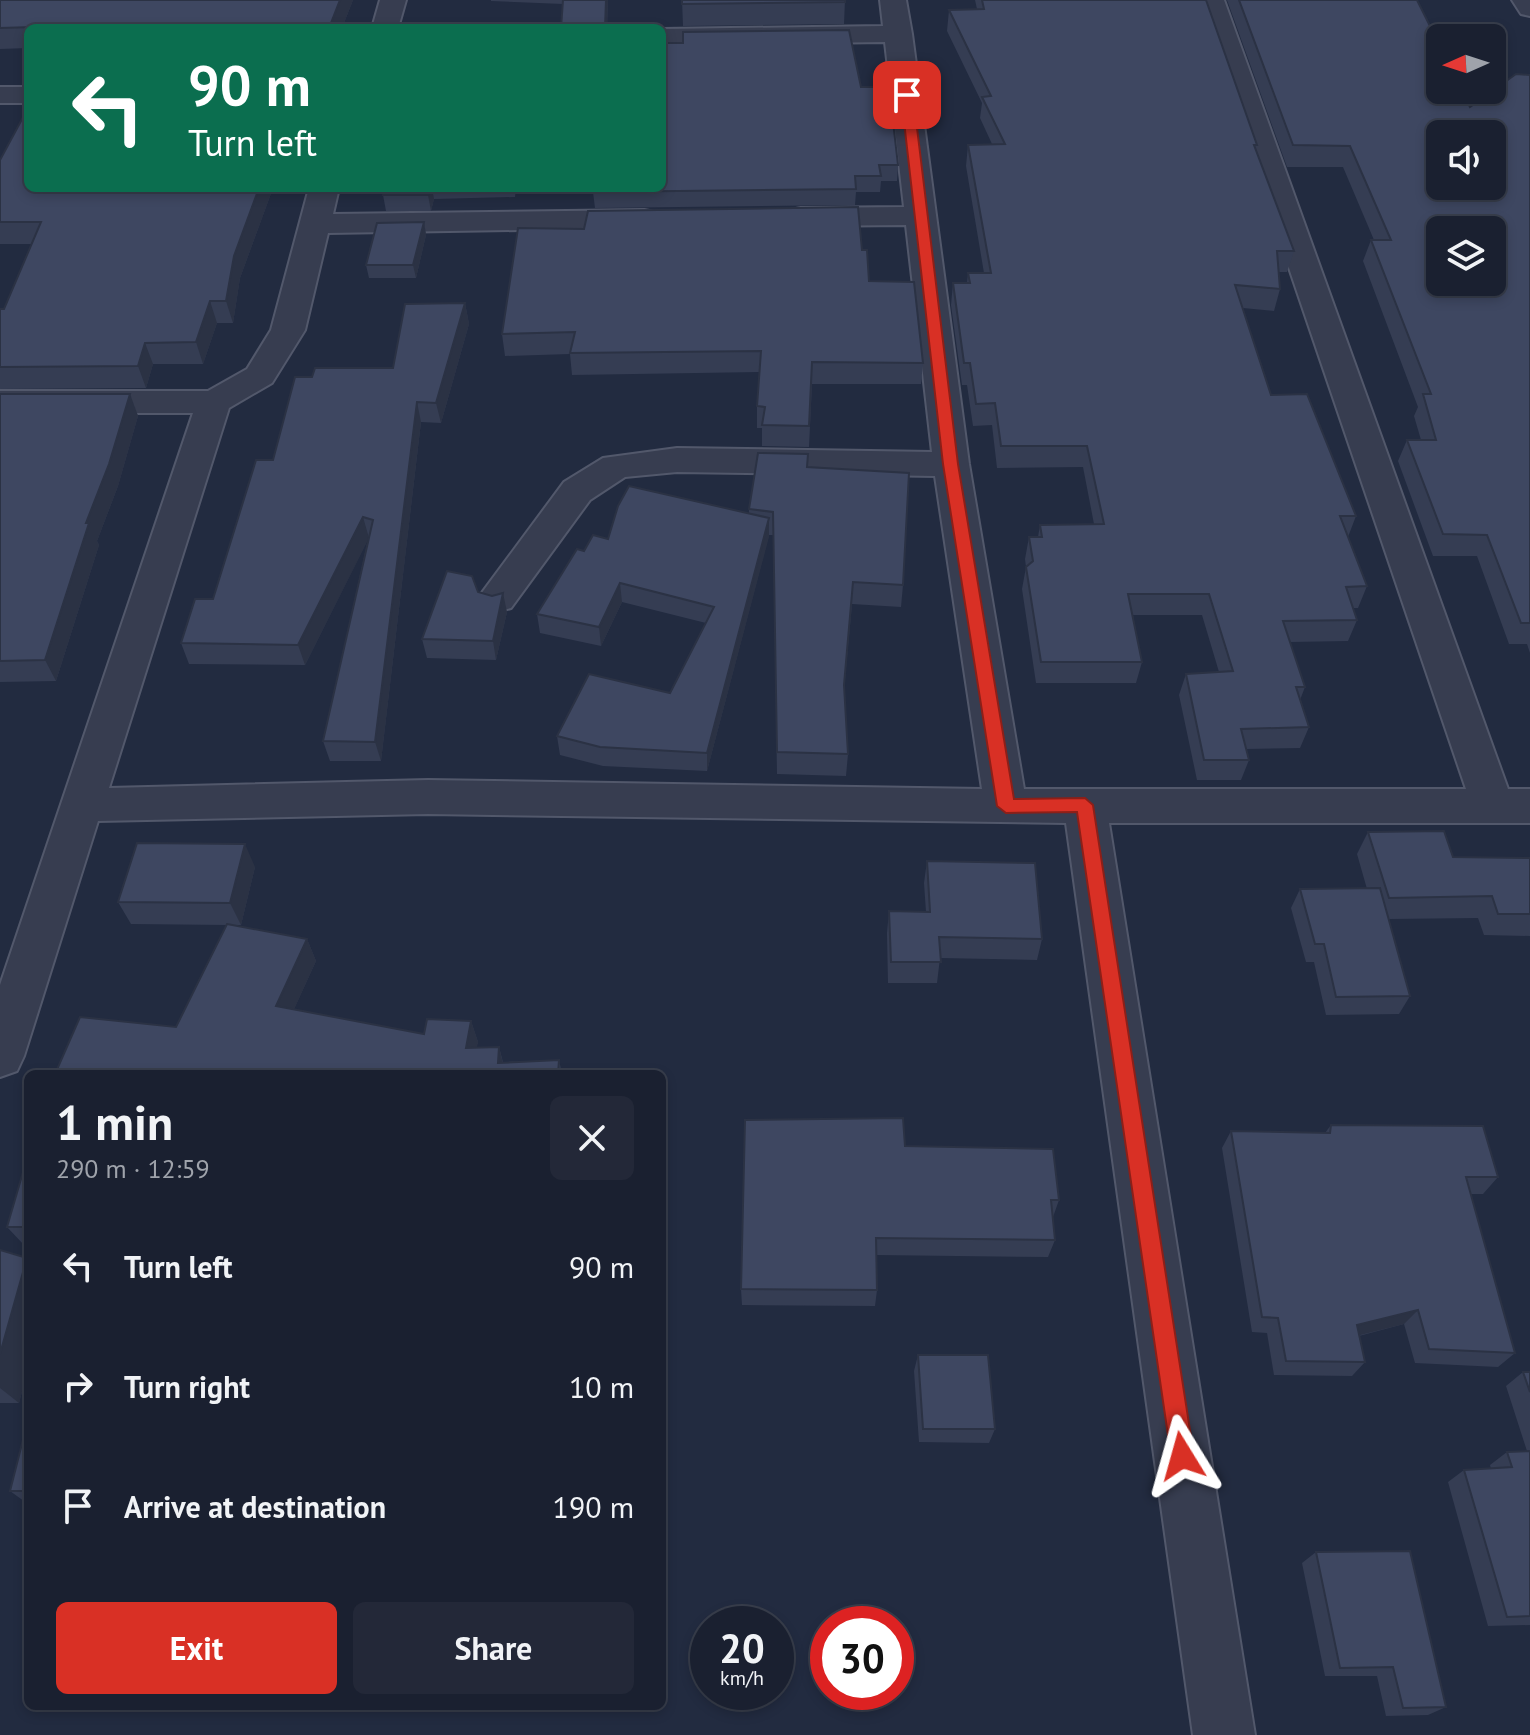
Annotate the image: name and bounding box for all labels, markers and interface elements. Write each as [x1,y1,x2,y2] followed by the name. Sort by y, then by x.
[1426,24,1506,104] north arrow
[1426,24,1506,296] map controls
[188,49,311,121] text: 90 m
[56,56,160,160] icon: left
[873,61,941,129] pin
[885,73,929,117] icon: arrive
[188,119,317,166] text: Turn left
[1426,120,1506,200] button: sound
[1426,216,1506,296] button: layers
[56,1091,173,1153] text: 1 min
[550,1096,634,1180] button: close
[56,1152,210,1185] text: 290 m · 12:59
[56,1244,100,1288] icon: left
[124,1247,232,1286] text: Turn left
[569,1247,634,1286] text: 90 m
[56,1364,100,1408] icon: right
[124,1367,250,1406] text: Turn right
[569,1367,634,1406] text: 10 m
[1140,1414,1224,1498] position arrow
[56,1484,100,1528] icon: arrive
[124,1487,386,1526] text: Arrive at destination
[553,1487,634,1526] text: 190 m
[56,1602,337,1694] button: Exit
[353,1602,634,1694] button: Share
[810,1606,914,1710] speed limit sign: 30
[719,1622,765,1674] text: 20
[720,1665,764,1691] text: km/h

